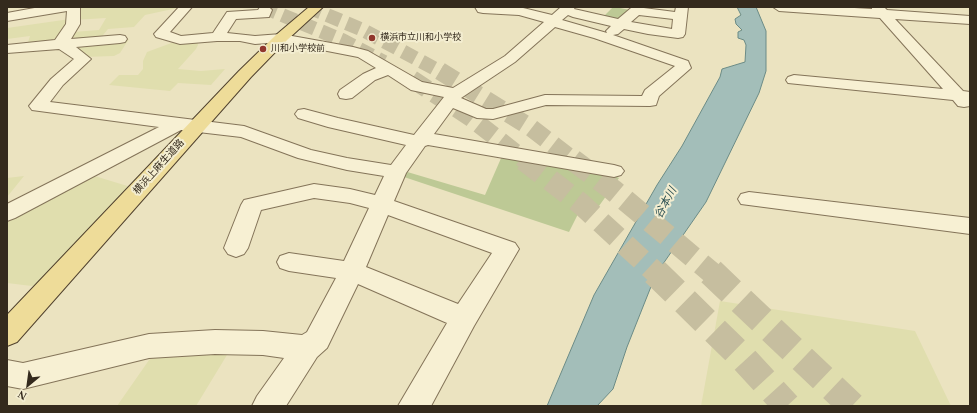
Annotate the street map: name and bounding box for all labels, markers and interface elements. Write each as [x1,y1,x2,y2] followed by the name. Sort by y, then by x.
[367,33,377,43] marker: 横浜市立川和小学校
[380,33,461,43] place label: 横浜市立川和小学校
[258,44,268,54] marker: 川和小学校前
[271,44,325,54] place label: 川和小学校前
[131,137,187,197] street label: 横浜上麻生道路
[652,185,680,221] water label: 谷本川
[8,365,48,405] north arrow
[16,388,29,403] text: N

